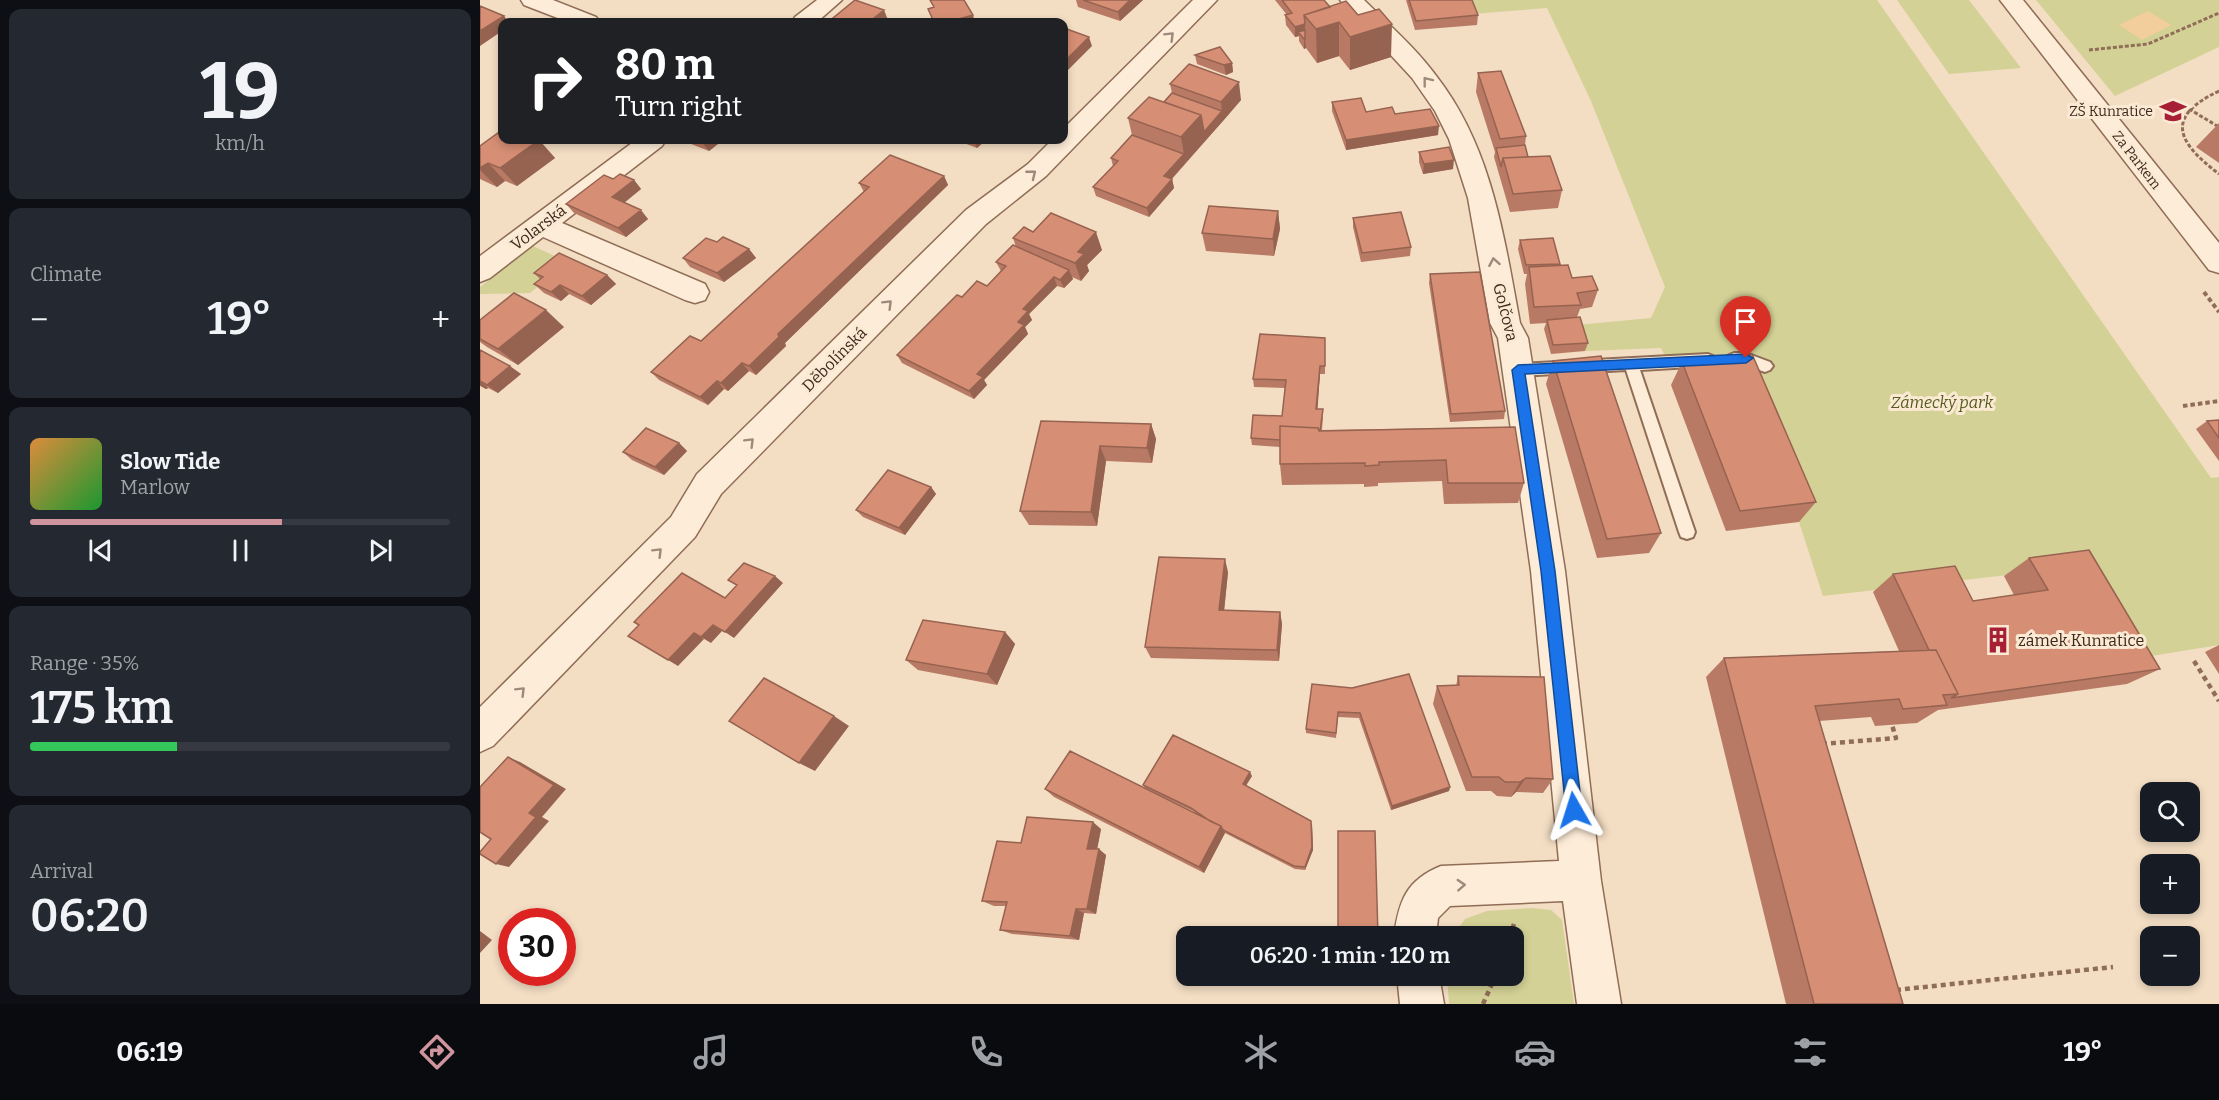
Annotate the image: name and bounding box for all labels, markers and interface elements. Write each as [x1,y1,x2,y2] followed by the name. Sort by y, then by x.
[1163,32,1174,43] one-way arrow
[615,40,715,90] text: 80 m
[516,42,594,120] icon: right
[200,45,280,139] text: 19
[1424,77,1435,88] one-way arrow
[615,91,742,123] text: Turn right
[2158,96,2188,126] school or university icon: ZŠ Kunratice
[2069,102,2153,120] place label: ZŠ Kunratice
[2109,128,2165,193] street label: Za Parkem
[215,131,265,155] text: km/h
[1025,170,1036,181] one-way arrow
[507,200,570,254] street label: Volarská
[1488,257,1501,267] one-way arrow
[30,262,102,286] text: Climate
[1489,281,1522,343] street label: Golčova
[207,292,272,346] text: 19°
[1720,296,1771,358] pin
[30,300,48,340] text: −
[431,300,450,340] text: +
[881,301,892,312] one-way arrow
[1729,305,1762,338] icon: arrive
[798,323,871,395] street label: Děbolínská
[1891,393,1993,412] park label: Zámecký park
[743,439,754,450] one-way arrow
[120,448,220,475] text: Slow Tide
[120,475,190,499] text: Marlow
[84,534,117,567] icon: previous
[224,534,257,567] icon: pause
[364,534,397,567] icon: next
[651,549,662,559] one-way arrow
[1983,625,2013,655] building icon: zámek Kunratice
[2018,631,2144,650] place label: zámek Kunratice
[30,651,140,675] text: Range · 35%
[30,681,173,735] text: 175 km
[514,688,525,698] one-way arrow
[1542,778,1606,842] position arrow
[2140,782,2200,986] map controls
[2140,782,2200,842] button: search
[2140,854,2200,914] button: +
[30,859,93,883] text: Arrival
[1457,878,1466,891] one-way arrow
[30,889,149,943] text: 06:20
[498,908,576,986] speed limit sign: 30
[2140,926,2200,986] button: −
[1250,942,1450,969] text: 06:20 · 1 min · 120 m
[416,1031,458,1073] icon: directions
[690,1031,732,1073] icon: music
[965,1031,1007,1073] icon: phone
[1240,1031,1282,1073] icon: climate
[1514,1031,1556,1073] icon: car
[1789,1031,1831,1073] icon: filters
[116,1036,183,1068] text: 06:19
[2063,1036,2103,1068] text: 19°

